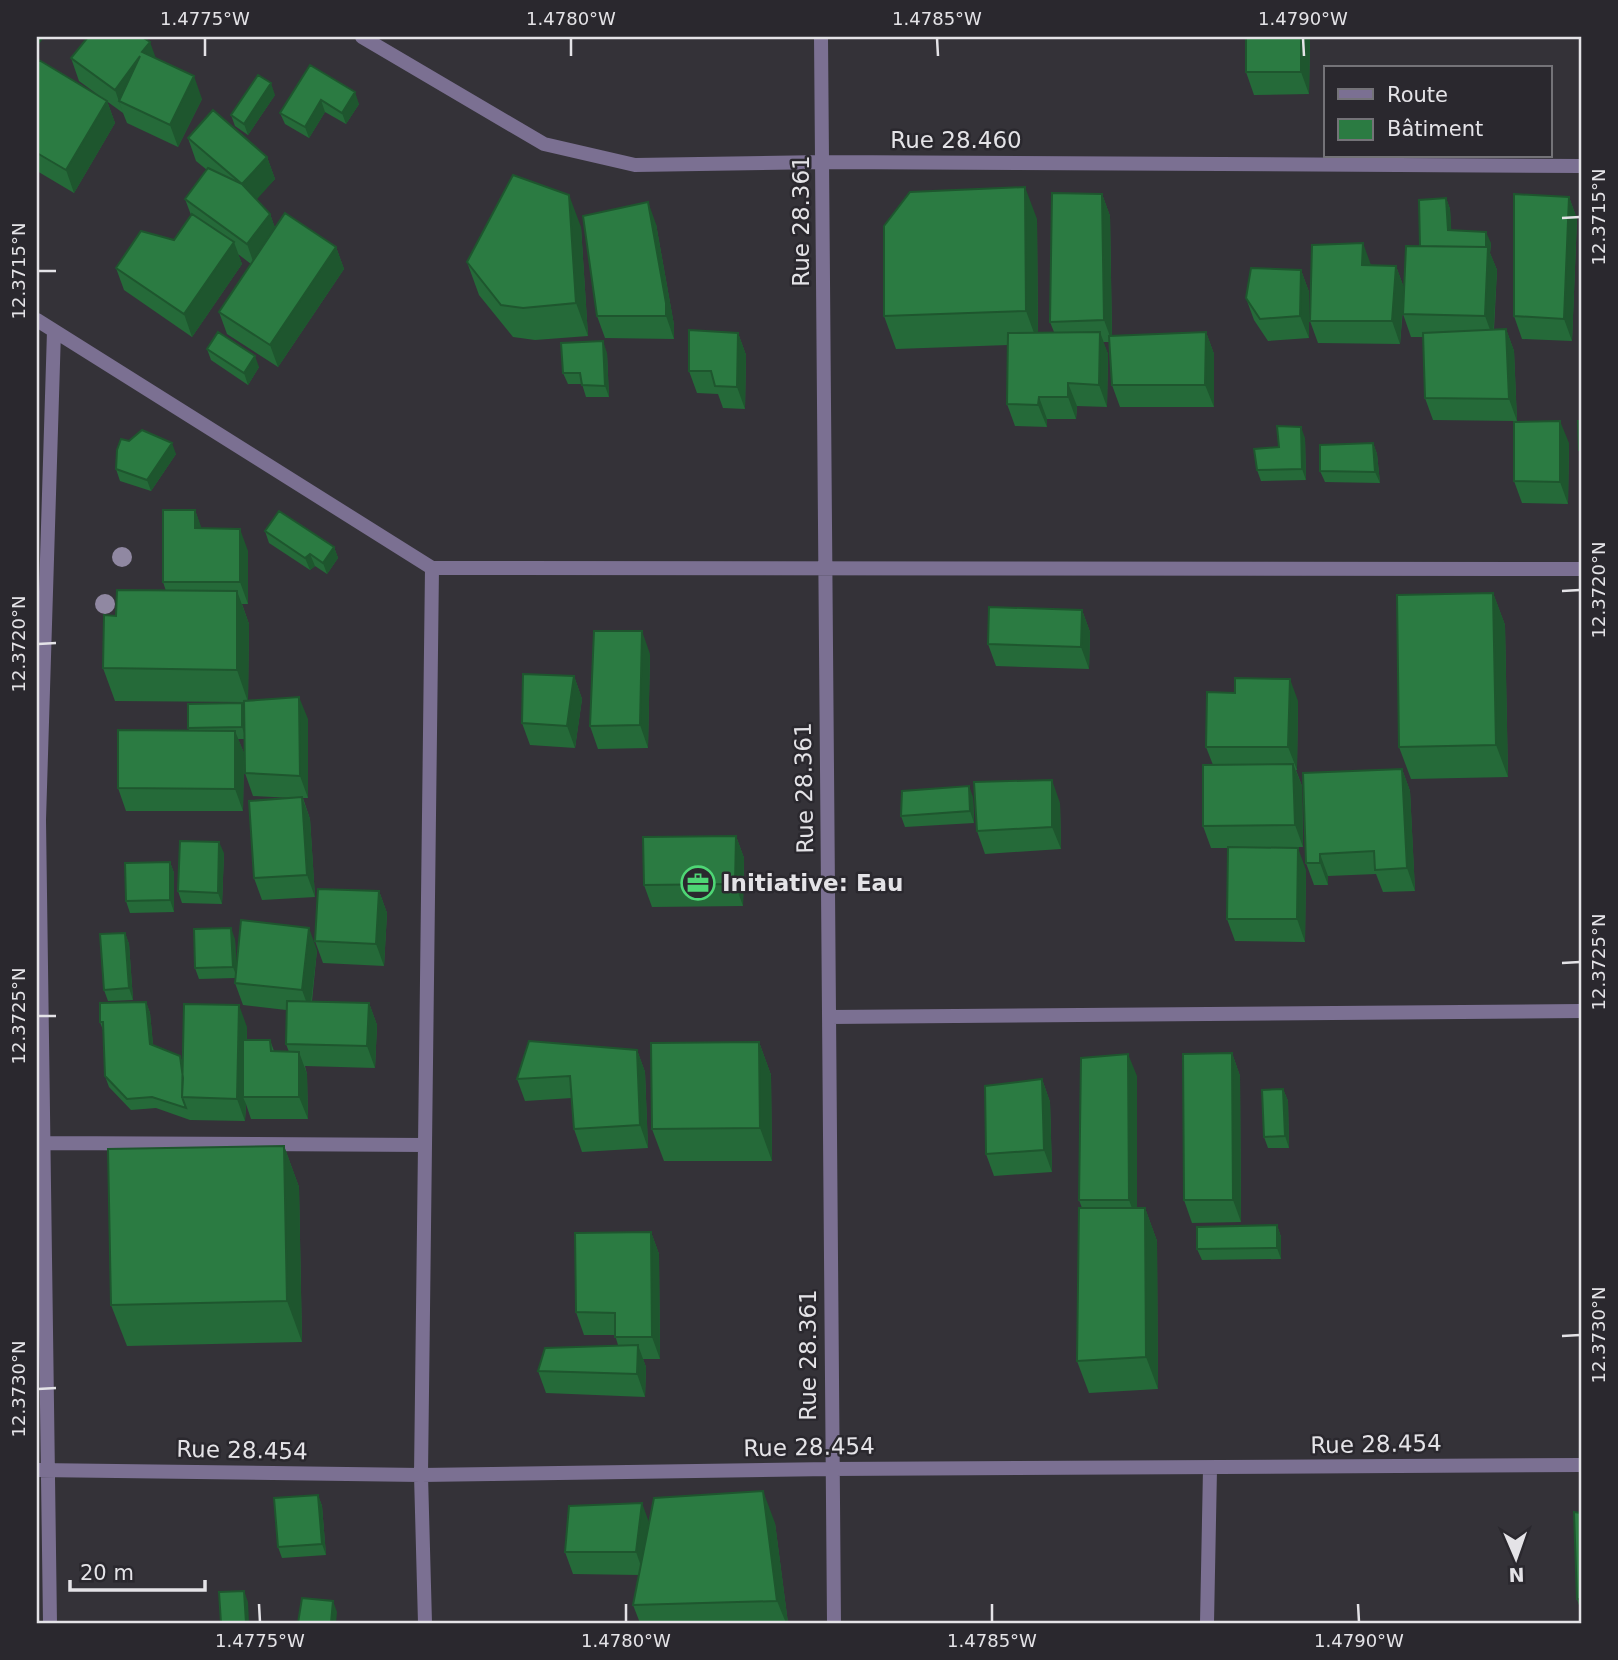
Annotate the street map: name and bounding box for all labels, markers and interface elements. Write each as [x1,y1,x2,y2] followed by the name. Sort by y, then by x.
[160,8,250,29] text: 1.4775°W
[526,8,616,29] text: 1.4780°W
[892,8,982,29] text: 1.4785°W
[1258,8,1348,29] text: 1.4790°W
[1324,66,1552,158] legend
[1387,83,1448,107] text: Route
[1387,117,1483,141] text: Bâtiment
[890,127,1022,153] street label: Rue 28.460
[788,155,814,287] street label: Rue 28.361
[1588,169,1609,265] text: 12.3715°N
[8,223,29,319] text: 12.3715°N
[1588,542,1609,638] text: 12.3720°N
[8,596,29,692] text: 12.3720°N
[790,722,818,854] street label: Rue 28.361
[679,864,717,902] office icon: Initiative: Eau
[722,870,904,896] place label: Initiative: Eau
[1588,914,1609,1010] text: 12.3725°N
[8,968,29,1064] text: 12.3725°N
[1588,1287,1609,1383] text: 12.3730°N
[795,1289,821,1421] street label: Rue 28.361
[8,1341,29,1437] text: 12.3730°N
[1310,1430,1442,1458] street label: Rue 28.454
[743,1433,875,1461] street label: Rue 28.454
[176,1436,308,1464] street label: Rue 28.454
[1482,1524,1552,1594] north arrow
[70,1548,205,1592] scale bar
[80,1561,134,1585] text: 20 m
[1508,1564,1525,1586] text: N
[215,1630,305,1651] text: 1.4775°W
[581,1630,671,1651] text: 1.4780°W
[947,1630,1037,1651] text: 1.4785°W
[1314,1630,1404,1651] text: 1.4790°W

